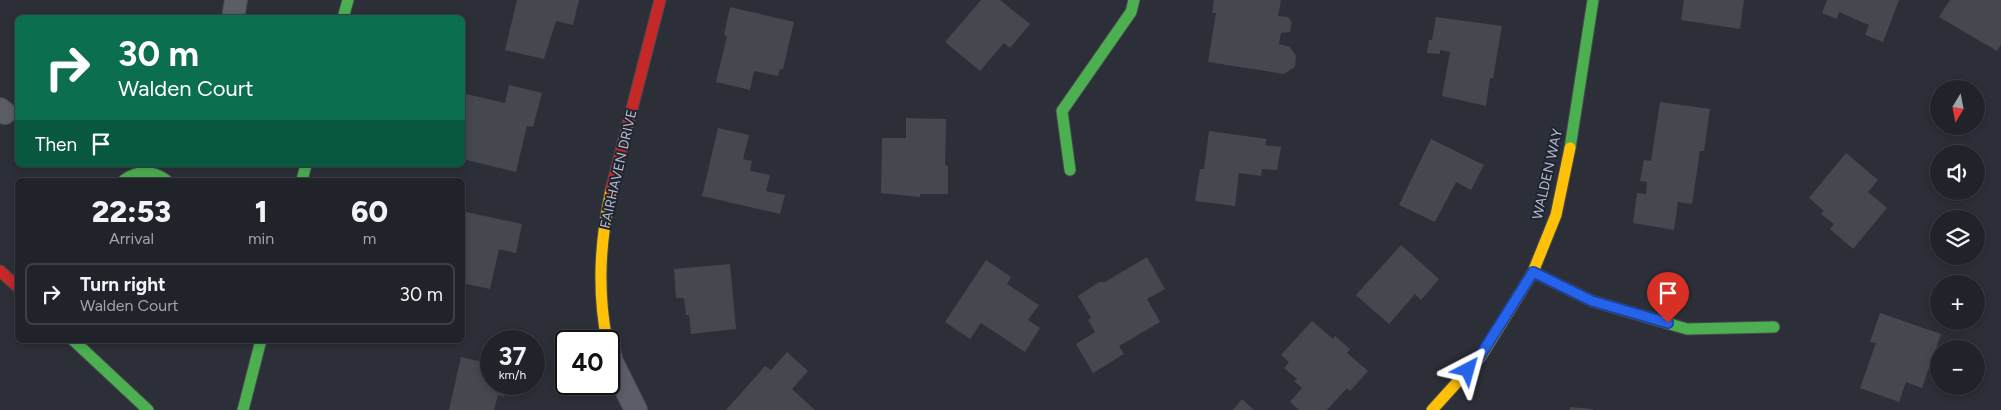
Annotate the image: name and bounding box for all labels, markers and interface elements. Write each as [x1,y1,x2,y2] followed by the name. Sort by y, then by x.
[118,33,199,75] text: 30 m
[35,35,100,100] icon: right
[118,75,254,102] text: Walden Court
[1930,80,1985,135] north arrow
[1930,80,1985,395] map controls
[597,108,640,230] street label: FAIRHAVEN DRIVE
[1529,127,1566,221] street label: WALDEN WAY
[87,130,115,158] icon: arrive
[35,133,77,156] text: Then
[1930,145,1985,200] button: sound
[92,193,171,230] text: 22:53
[255,193,267,230] text: 1
[351,193,388,230] text: 60
[1930,210,1985,265] button: layers
[109,229,154,248] text: Arrival
[248,229,274,248] text: min
[363,229,376,248] text: m
[1647,272,1689,323] pin
[80,273,166,296] text: Turn right
[1930,275,1985,330] button: +
[1654,279,1682,307] icon: arrive
[37,280,65,308] icon: right
[400,283,443,306] text: 30 m
[80,296,179,315] text: Walden Court
[555,330,620,395] speed limit sign: 40
[1930,340,1985,395] button: −
[499,341,526,371] text: 37
[1441,343,1493,395] position arrow
[499,368,526,382] text: km/h

